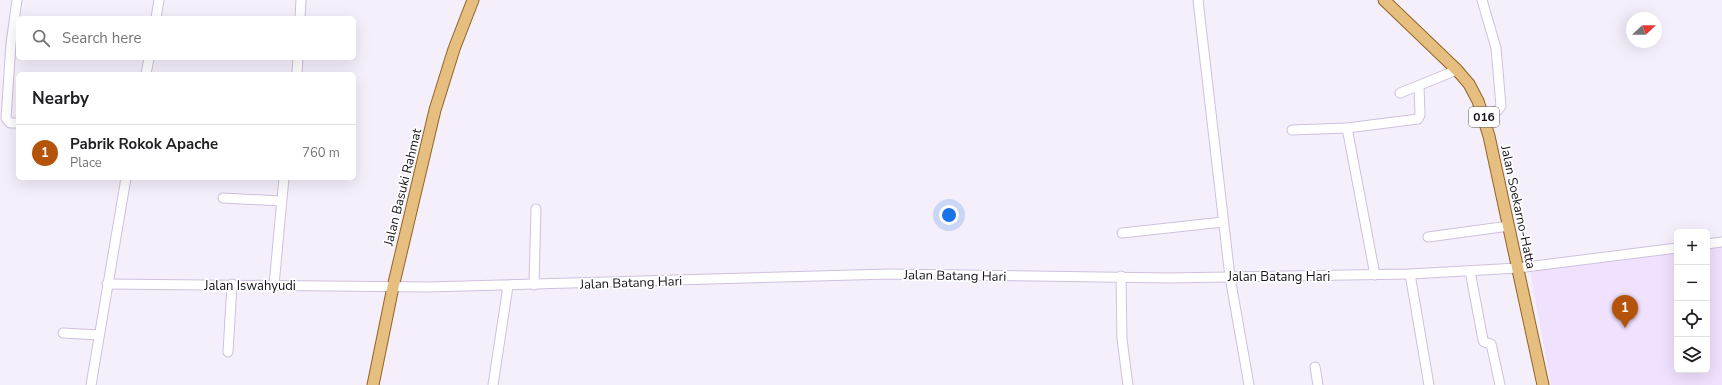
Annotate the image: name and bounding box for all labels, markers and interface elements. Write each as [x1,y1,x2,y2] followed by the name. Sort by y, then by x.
[1626,12,1662,48] north arrow
[16,16,356,60] search box
[30,27,52,49] icon: search
[62,28,142,48] text: Search here
[32,87,89,110] text: Nearby
[1469,107,1499,127] road number: 016
[379,126,426,249] street label: Jalan Basuki Rahmat
[70,134,218,154] text: Pabrik Rokok Apache
[1496,143,1540,271] street label: Jalan Soekarno-Hatta
[41,144,49,162] text: 1
[302,144,340,162] text: 760 m
[70,154,102,172] text: Place
[939,205,959,225] your location
[1674,229,1710,373] map controls
[1674,229,1710,265] button: +
[1674,265,1710,301] button: −
[903,266,1006,286] street label: Jalan Batang Hari
[1227,268,1330,286] street label: Jalan Batang Hari
[579,272,683,294] street label: Jalan Batang Hari
[203,277,296,295] street label: Jalan Iswahyudi
[1612,295,1638,328] pin: 1
[1674,301,1710,337] button: locate
[1674,337,1710,373] button: layers

